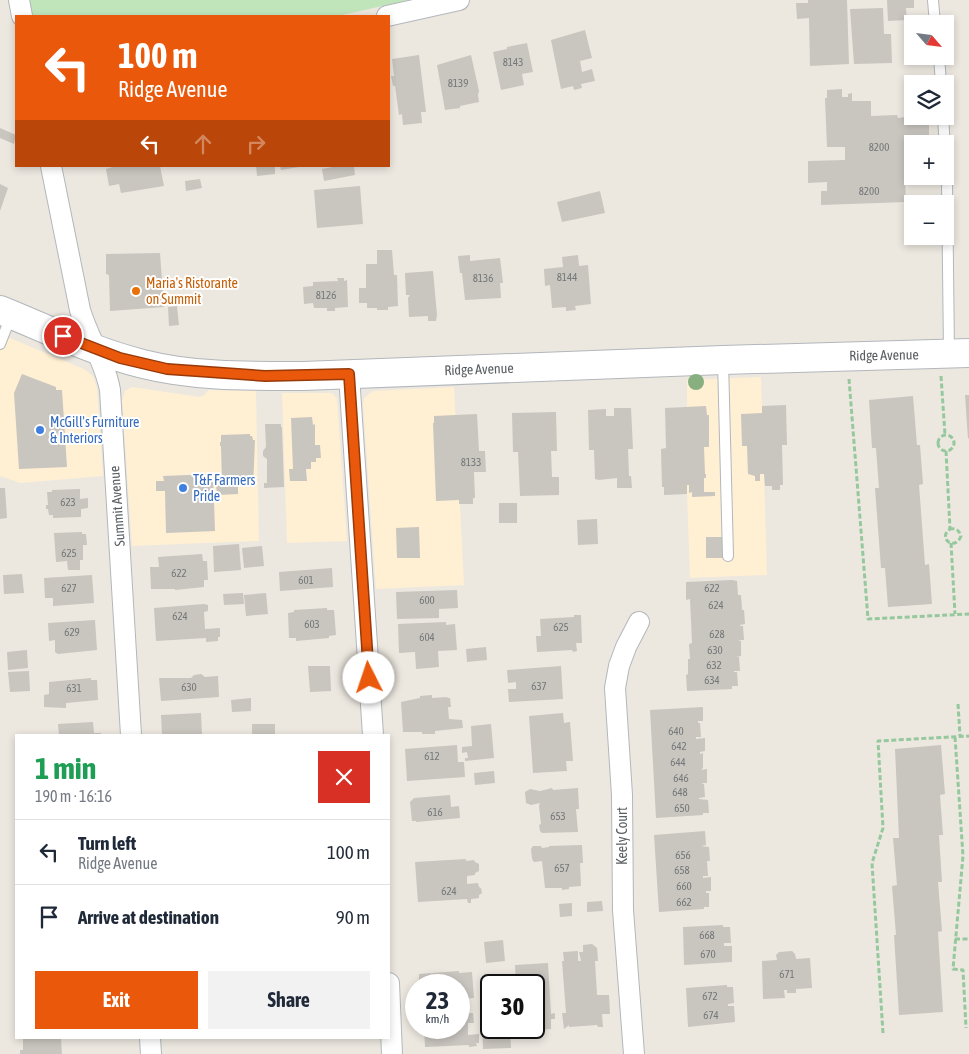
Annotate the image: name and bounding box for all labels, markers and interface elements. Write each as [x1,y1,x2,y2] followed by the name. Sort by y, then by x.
[904,15,954,65] north arrow
[904,15,954,245] map controls
[35,35,100,100] icon: left
[118,35,197,75] text: 100 m
[503,56,523,68] house number: 8143
[904,75,954,125] button: layers
[118,76,227,102] text: Ridge Avenue
[448,77,468,89] house number: 8139
[136,130,164,158] icon: left
[189,130,217,158] icon: ahead
[242,130,270,158] icon: right
[904,135,954,185] button: +
[869,141,889,153] house number: 8200
[859,185,879,197] house number: 8200
[904,195,954,245] button: −
[557,271,577,283] house number: 8144
[473,272,493,284] house number: 8136
[146,275,238,307] place label: Maria's Ristorante on Summit
[130,285,142,297] marker: Maria's Ristorante on Summit
[316,289,336,301] house number: 8126
[42,315,84,357] pin
[49,322,77,350] icon: arrive
[849,346,919,364] street label: Ridge Avenue
[444,360,514,378] street label: Ridge Avenue
[50,414,139,446] place label: McGill's Furniture & Interiors
[34,424,46,436] marker: McGill's Furniture & Interiors
[461,456,481,468] house number: 8133
[106,465,128,547] street label: Summit Avenue
[193,472,256,504] place label: T&F Farmers Pride
[177,482,189,494] marker: T&F Farmers Pride
[60,496,76,508] house number: 623
[61,547,77,559] house number: 625
[171,567,187,579] house number: 622
[298,574,314,586] house number: 601
[61,582,77,594] house number: 627
[704,582,720,594] house number: 622
[419,594,435,606] house number: 600
[708,599,724,611] house number: 624
[172,610,188,622] house number: 624
[304,618,320,630] house number: 603
[553,621,569,633] house number: 625
[64,626,80,638] house number: 629
[709,628,725,640] house number: 628
[419,631,435,643] house number: 604
[707,644,723,656] house number: 630
[342,651,394,703] position arrow
[706,659,722,671] house number: 632
[704,674,720,686] house number: 634
[531,680,547,692] house number: 637
[181,681,197,693] house number: 630
[66,682,82,694] house number: 631
[668,725,684,737] house number: 640
[671,740,687,752] house number: 642
[424,750,440,762] house number: 612
[35,751,96,785] text: 1 min
[318,751,370,803] button: close
[670,756,686,768] house number: 644
[673,772,689,784] house number: 646
[672,786,688,798] house number: 648
[35,787,112,805] text: 190 m · 16:16
[674,802,690,814] house number: 650
[427,806,443,818] house number: 616
[614,807,630,865] street label: Keely Court
[550,810,566,822] house number: 653
[78,832,136,854] text: Turn left
[35,838,63,866] icon: left
[327,841,370,863] text: 100 m
[675,849,691,861] house number: 656
[78,854,158,872] text: Ridge Avenue
[554,862,570,874] house number: 657
[674,864,690,876] house number: 658
[676,880,692,892] house number: 660
[441,885,457,897] house number: 624
[676,896,692,908] house number: 662
[35,903,63,931] icon: arrive
[78,906,219,928] text: Arrive at destination
[336,906,370,928] text: 90 m
[699,929,715,941] house number: 668
[700,948,716,960] house number: 670
[779,968,795,980] house number: 671
[35,971,198,1029] button: Exit
[208,971,370,1029] button: Share
[480,974,545,1039] speed limit sign: 30
[426,986,449,1014] text: 23
[702,990,718,1002] house number: 672
[703,1009,719,1021] house number: 674
[426,1012,449,1026] text: km/h

